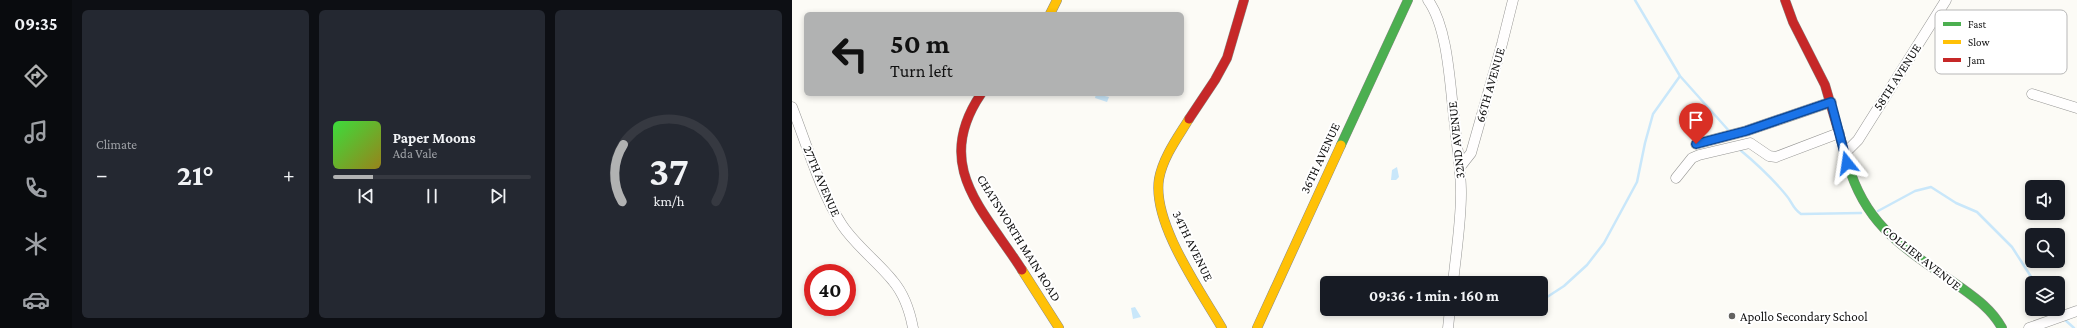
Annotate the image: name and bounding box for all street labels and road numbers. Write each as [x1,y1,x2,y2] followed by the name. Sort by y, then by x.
[1870,41,1924,113] street label: 58TH AVENUE
[1472,46,1508,124] street label: 66TH AVENUE
[1444,101,1468,179] street label: 32ND AVENUE
[1297,120,1343,196] street label: 36TH AVENUE
[800,143,844,219] street label: 27TH AVENUE
[974,172,1064,304] street label: CHATSWORTH MAIN ROAD
[1169,208,1217,284] street label: 34TH AVENUE
[1880,223,1964,293] street label: COLLIER AVENUE

